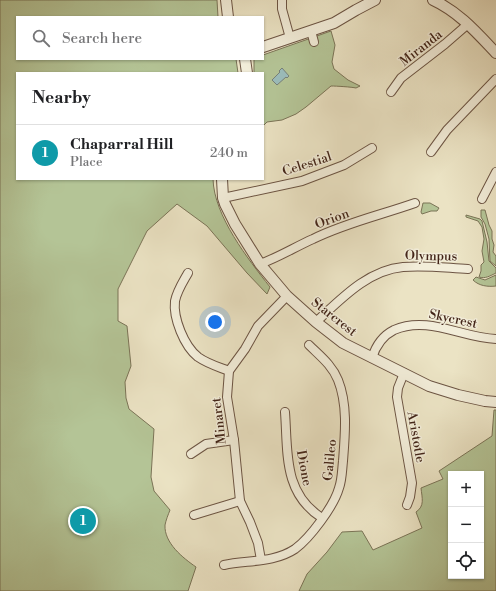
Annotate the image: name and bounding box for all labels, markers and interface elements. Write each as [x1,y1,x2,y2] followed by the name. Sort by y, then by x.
[16,16,264,60] search box
[397,26,446,70] street label: Miranda
[30,27,52,49] icon: search
[62,29,142,48] text: Search here
[32,87,91,109] text: Nearby
[70,135,174,154] text: Chaparral Hill
[42,145,48,161] text: 1
[210,145,248,161] text: 240 m
[280,148,334,179] street label: Celestial
[70,154,102,170] text: Place
[313,205,352,233] street label: Orion
[405,248,458,264] street label: Olympus
[308,294,360,340] street label: Starcrest
[427,306,479,332] street label: Skycrest
[205,312,225,332] your location
[208,396,230,445] street label: Minaret
[403,409,428,464] street label: Aristotle
[320,438,340,482] street label: Galileo
[293,449,315,488] street label: Dione
[448,471,484,579] map controls
[448,471,484,507] button: +
[70,506,96,536] pin: 1
[448,507,484,543] button: −
[448,543,484,579] button: locate

